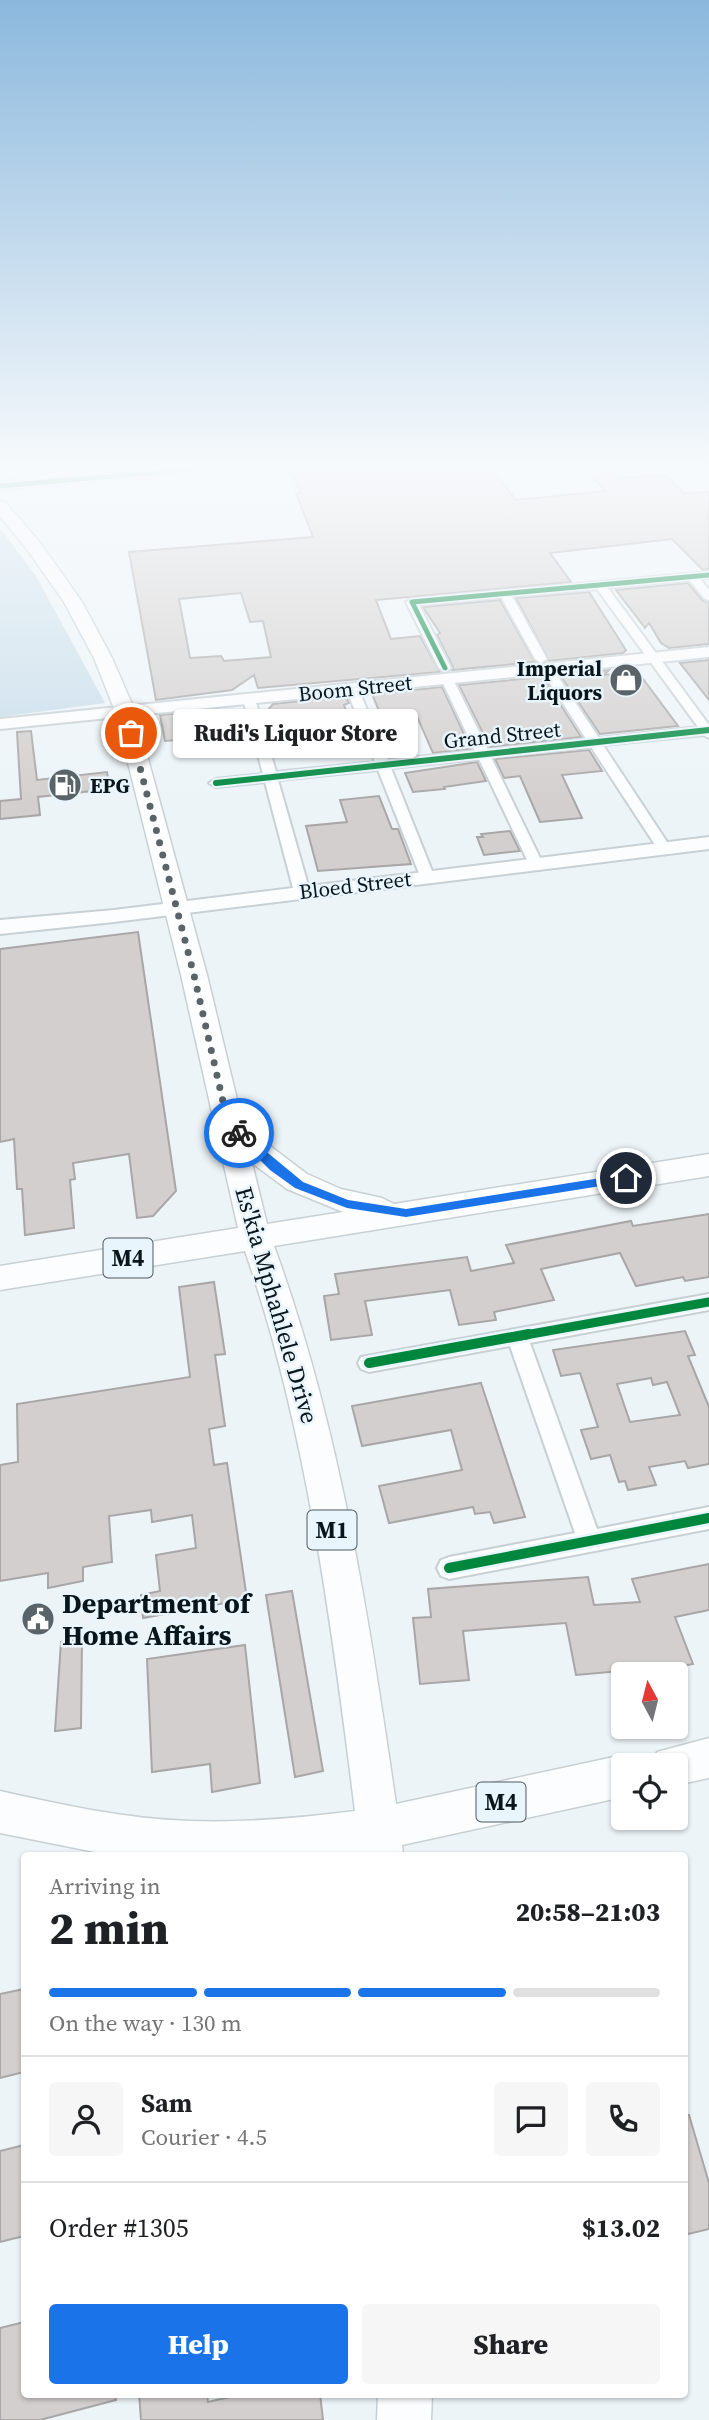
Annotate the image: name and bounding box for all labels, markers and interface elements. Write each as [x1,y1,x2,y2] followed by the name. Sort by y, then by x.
[517,654,602,707] place label: Imperial Liquors
[607,661,645,699] shop icon: Imperial Liquors
[297,668,414,708] street label: Boom Street
[101,703,161,763] pin
[173,708,418,758] callout: Rudi's Liquor Store
[112,714,150,752] icon: bag
[442,714,562,756] street label: Grand Street
[194,717,397,749] text: Rudi's Liquor Store
[46,766,84,804] fuel station icon: EPG
[90,771,130,800] place label: EPG
[297,864,413,906] street label: Bloed Street
[204,1098,274,1168] courier
[220,1114,258,1152] icon: bike
[596,1148,656,1208] pin
[607,1159,645,1197] icon: home
[227,1183,327,1427] street label: Es'kia Mphahlele Drive
[104,1238,152,1278] road number: M4
[308,1511,356,1550] road number: M1
[62,1584,253,1654] place label: Department of Home Affairs
[19,1600,57,1638] public building icon: Department of Home Affairs
[611,1662,688,1740] north arrow
[611,1662,688,1830] map controls
[611,1753,688,1830] button: locate
[476,1783,526,1822] road number: M4
[49,1870,161,1902] text: Arriving in
[516,1894,660,1930] text: 20:58–21:03
[49,1896,169,1959] text: 2 min
[49,2007,242,2039] text: On the way · 130 m
[49,2082,123,2156] button: person
[494,2082,568,2156] button: chat
[586,2082,660,2156] button: phone
[141,2085,192,2121] text: Sam
[141,2121,267,2153] text: Courier · 4.5
[49,2210,189,2246] text: Order #1305
[582,2210,660,2246] text: $13.02
[49,2304,348,2384] button: Help
[362,2304,660,2384] button: Share

